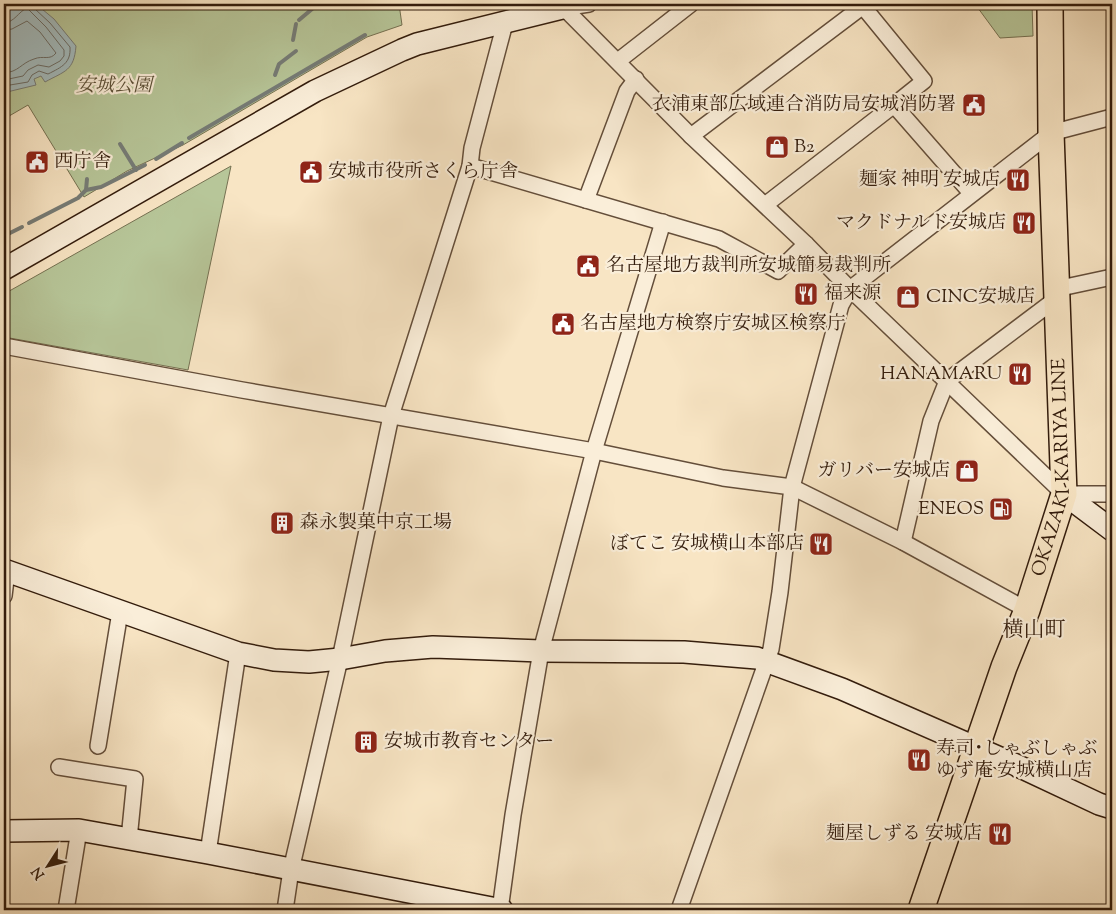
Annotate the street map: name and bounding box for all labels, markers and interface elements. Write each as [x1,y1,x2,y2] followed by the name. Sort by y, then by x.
[76,73,155,100] park label: 安城公園
[652,92,956,119] place label: 衣浦東部広域連合消防局安城消防署
[961,92,987,118] public building icon: 衣浦東部広域連合消防局安城消防署
[764,134,790,160] shop icon: B2
[794,134,815,161] place label: B2
[24,149,50,175] public building icon: 西庁舎
[54,149,111,176] place label: 西庁舎
[298,159,324,185] public building icon: 安城市役所さくら庁舎
[328,159,518,186] place label: 安城市役所さくら庁舎
[859,167,1000,194] place label: 麺家 神明 安城店
[1005,167,1031,193] restaurant icon: 麺家 神明 安城店
[836,210,1006,237] place label: マクドナルド安城店
[1011,210,1037,236] restaurant icon: マクドナルド安城店
[575,253,601,279] public building icon: 名古屋地方裁判所安城簡易裁判所
[606,253,891,280] place label: 名古屋地方裁判所安城簡易裁判所
[793,281,819,307] restaurant icon: 福来源
[824,281,881,308] place label: 福来源
[895,284,921,310] shop icon: CINC安城店
[926,284,1035,311] place label: CINC安城店
[550,311,576,337] public building icon: 名古屋地方検察庁安城区検察庁
[580,311,846,338] place label: 名古屋地方検察庁安城区検察庁
[1025,357,1078,580] street label: OKAZAKI-KARIYA LINE
[880,361,1003,388] place label: HANAMARU
[1007,361,1033,387] restaurant icon: HANAMARU
[818,458,950,485] place label: ガリバー安城店
[954,458,980,484] shop icon: ガリバー安城店
[918,496,984,523] place label: ENEOS
[988,496,1014,522] fuel station icon: ENEOS
[269,510,295,536] building icon: 森永製菓中京工場
[300,510,452,537] place label: 森永製菓中京工場
[610,531,804,558] place label: ぼてこ 安城横山本部店
[808,531,834,557] restaurant icon: ぼてこ 安城横山本部店
[1003,616,1066,646] district label: 横山町
[353,729,379,755] building icon: 安城市教育センター
[384,729,554,756] place label: 安城市教育センター
[936,736,1098,785] place label: 寿司･しゃぶしゃぶ ゆず庵 安城横山店
[906,747,932,773] restaurant icon: 寿司･しゃぶしゃぶ ゆず庵 安城横山店
[826,821,982,848] place label: 麺屋しずる 安城店
[987,821,1013,847] restaurant icon: 麺屋しずる 安城店
[22,842,72,892] north arrow
[28,862,50,883] text: N

